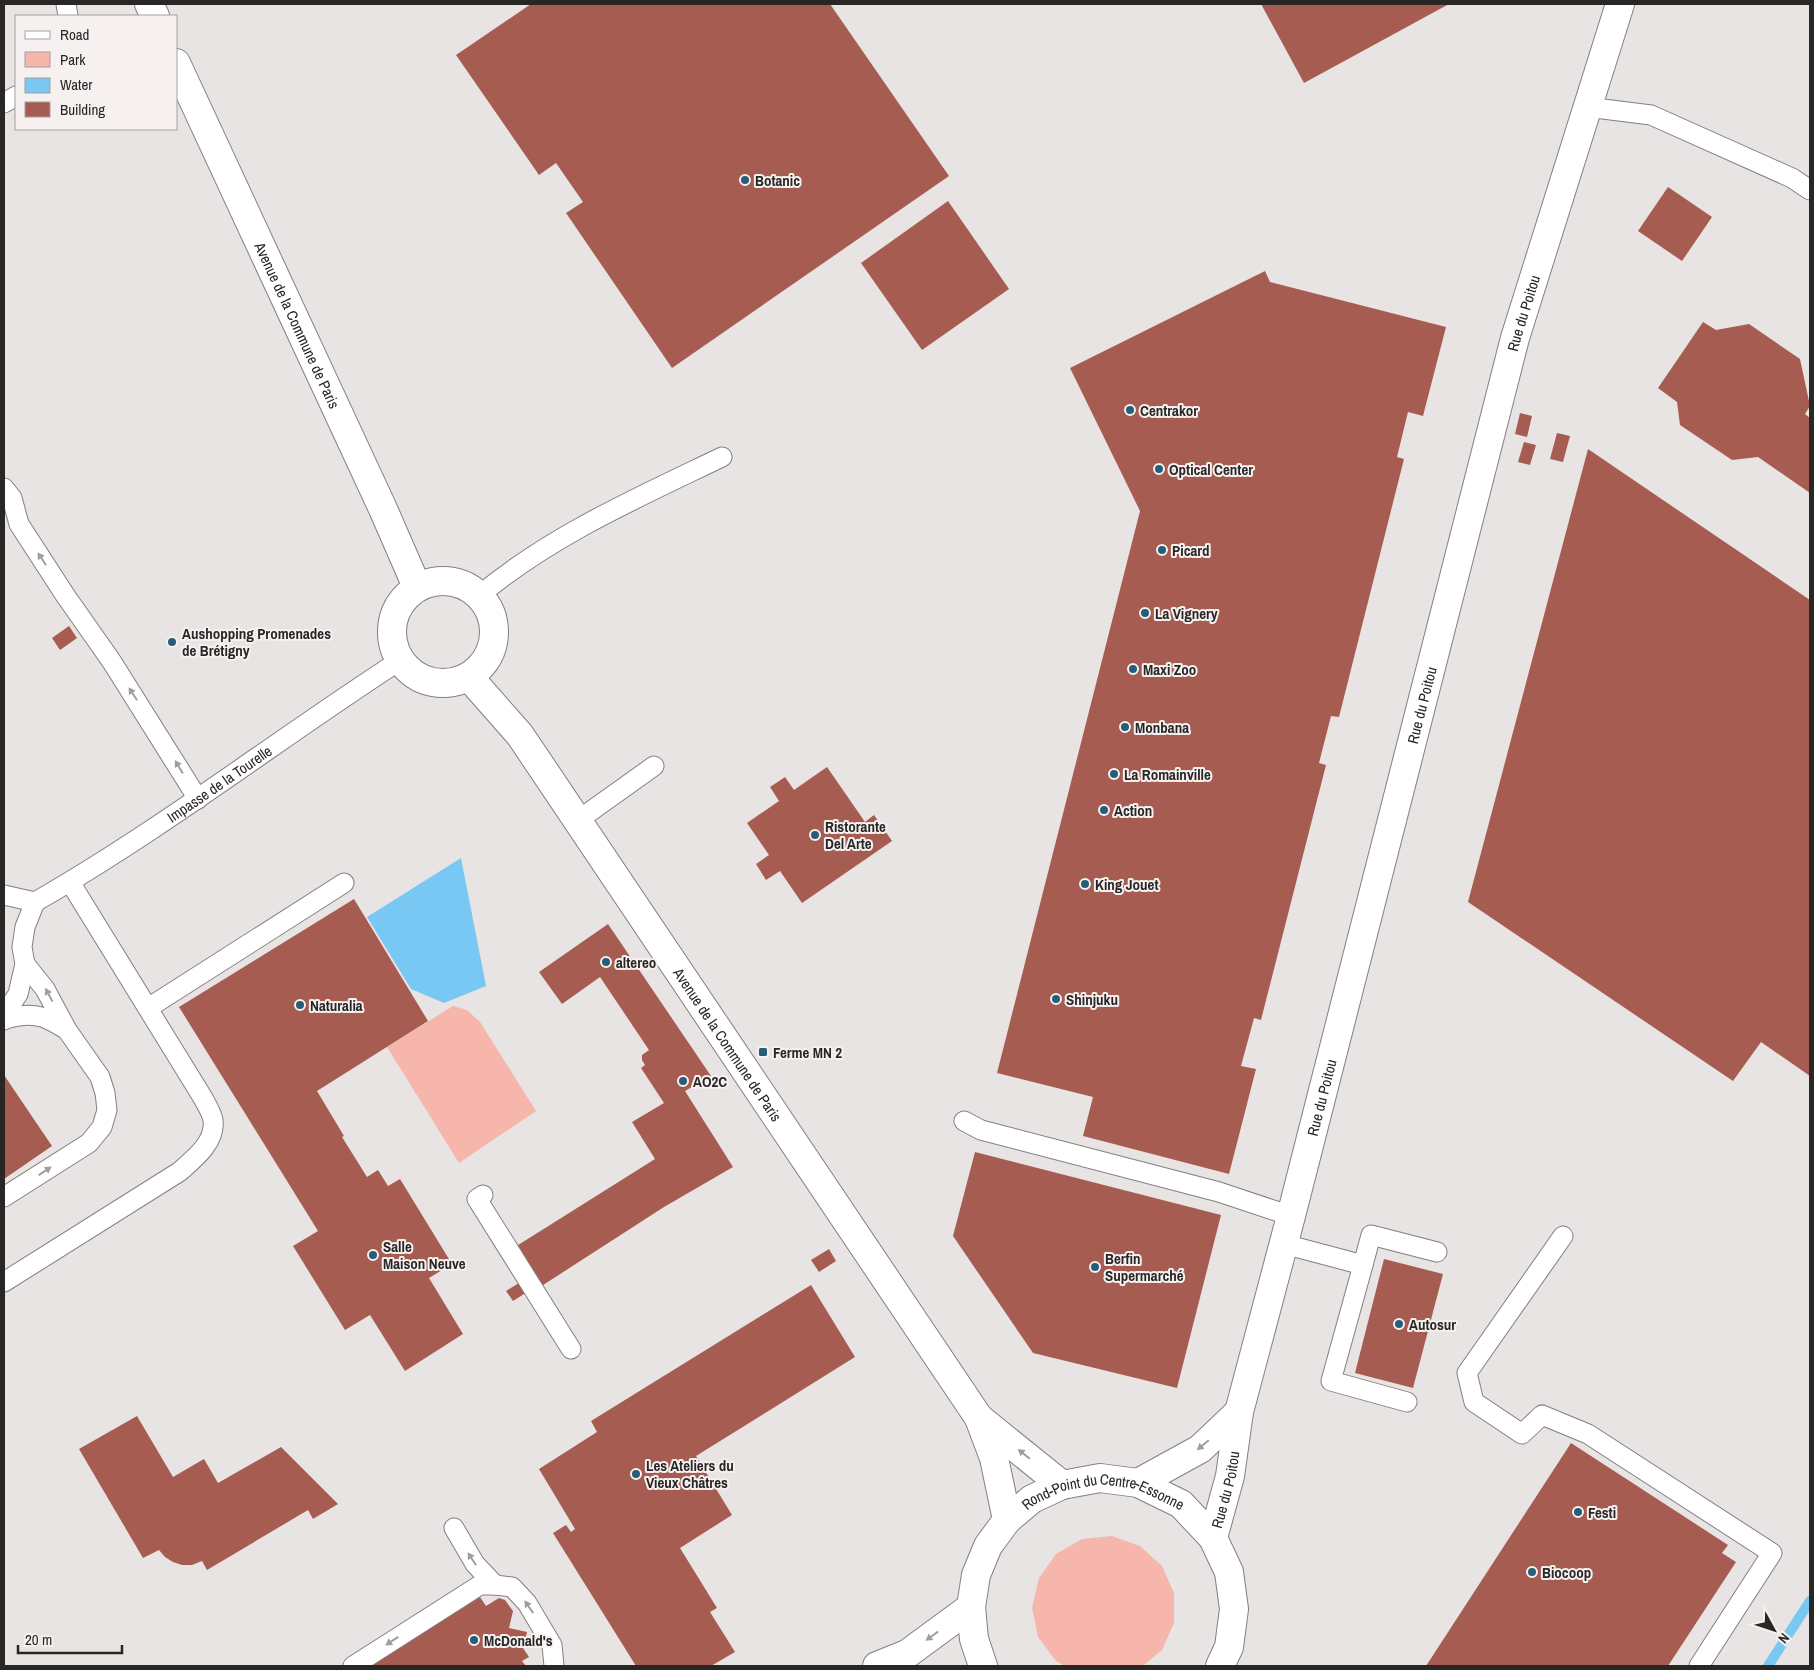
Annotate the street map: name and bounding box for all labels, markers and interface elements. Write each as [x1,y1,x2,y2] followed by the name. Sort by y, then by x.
[15,15,178,130] legend
[60,24,89,45] text: Road
[60,49,86,70] text: Park
[60,74,92,95] text: Water
[60,99,105,120] text: Building
[755,170,800,191] place label: Botanic
[739,174,751,186] marker: Botanic
[250,238,345,412] street label: Avenue de la Commune de Paris
[1502,272,1545,353] street label: Rue du Poitou
[1140,400,1198,421] place label: Centrakor
[1124,404,1136,416] marker: Centrakor
[1169,459,1253,480] place label: Optical Center
[1153,463,1165,475] marker: Optical Center
[1172,540,1210,561] place label: Picard
[1156,544,1168,556] marker: Picard
[37,553,47,566] one-way arrow
[1155,603,1218,624] place label: La Vignery
[1139,607,1151,619] marker: La Vignery
[182,623,331,661] place label: Aushopping Promenades de Brétigny
[166,636,178,648] marker: Aushopping Promenades de Brétigny
[1143,659,1196,680] place label: Maxi Zoo
[1127,663,1139,675] marker: Maxi Zoo
[1401,664,1441,746] street label: Rue du Poitou
[128,687,138,701] one-way arrow
[1135,717,1189,738] place label: Monbana
[1119,721,1131,733] marker: Monbana
[163,740,276,827] street label: Impasse de la Tourelle
[174,760,183,773] one-way arrow
[1124,764,1211,785] place label: La Romainville
[1108,768,1120,780] marker: La Romainville
[1114,800,1152,821] place label: Action
[1098,804,1110,816] marker: Action
[825,816,886,854] place label: Ristorante Del Arte
[809,829,821,841] marker: Ristorante Del Arte
[1095,874,1159,895] place label: King Jouet
[1079,878,1091,890] marker: King Jouet
[616,952,656,973] place label: altereo
[600,956,612,968] marker: altereo
[668,963,787,1125] street label: Avenue de la Commune de Paris
[44,988,53,1002] one-way arrow
[1066,989,1118,1010] place label: Shinjuku
[1050,993,1062,1005] marker: Shinjuku
[310,995,363,1016] place label: Naturalia
[294,999,306,1011] marker: Naturalia
[773,1042,842,1063] place label: Ferme MN 2
[757,1046,769,1058] marker: Ferme MN 2
[1301,1057,1341,1138] street label: Rue du Poitou
[693,1071,727,1092] place label: AO2C
[677,1075,689,1087] marker: AO2C
[38,1166,51,1176] one-way arrow
[383,1236,466,1274] place label: Salle Maison Neuve
[1105,1248,1184,1286] place label: Berfin Supermarché
[367,1249,379,1261] marker: Salle Maison Neuve
[1089,1261,1101,1273] marker: Berfin Supermarché
[1409,1314,1456,1335] place label: Autosur
[1393,1318,1405,1330] marker: Autosur
[1197,1440,1210,1451] one-way arrow
[1018,1449,1031,1460] one-way arrow
[1206,1450,1244,1531] street label: Rue du Poitou
[646,1455,734,1493] place label: Les Ateliers du Vieux Châtres
[630,1468,642,1480] marker: Les Ateliers du Vieux Châtres
[1017,1468,1188,1515] text: Rond-Point du Centre-Essonne
[1017,1502,1189,1520] street label: Rond-Point du Centre-Essonne
[1588,1502,1616,1523] place label: Festi
[1572,1506,1584,1518] marker: Festi
[467,1552,476,1565] one-way arrow
[1542,1562,1591,1583] place label: Biocoop
[1526,1566,1538,1578] marker: Biocoop
[524,1600,534,1614] one-way arrow
[1749,1605,1799,1655] north arrow
[18,1622,121,1654] scale bar
[25,1629,52,1650] text: 20 m
[1774,1629,1794,1647] text: N
[484,1630,553,1651] place label: McDonald's
[925,1631,939,1641] one-way arrow
[468,1634,480,1646] marker: McDonald's
[385,1637,399,1646] one-way arrow

